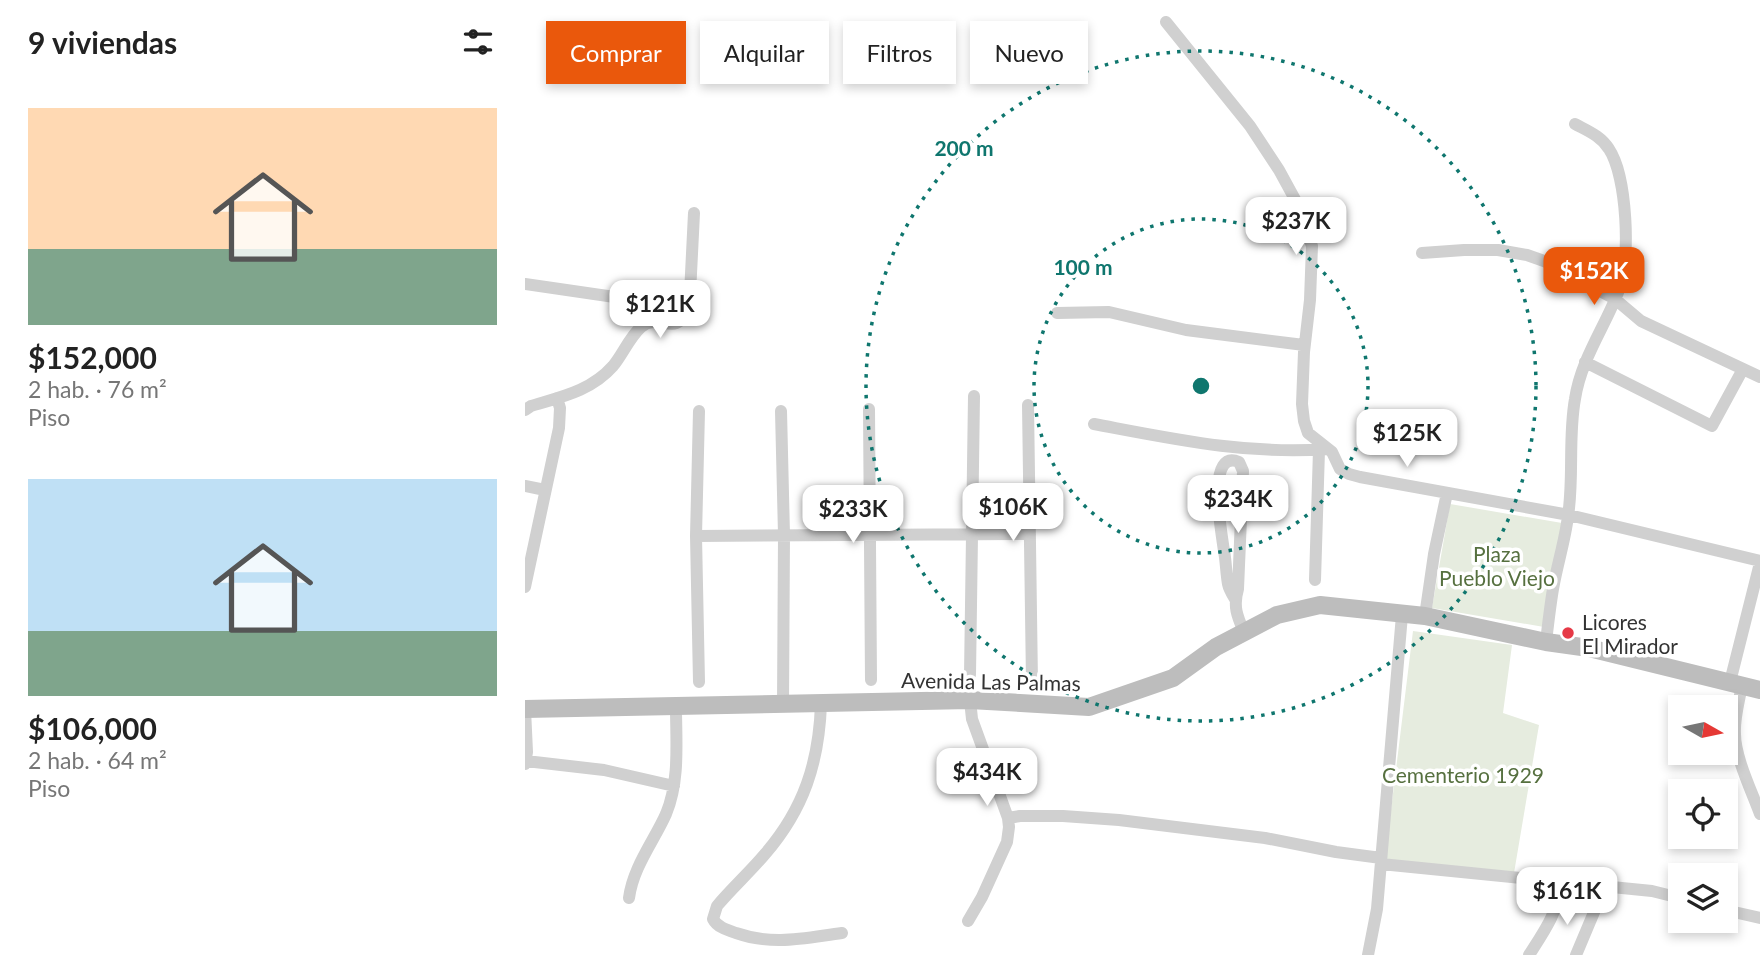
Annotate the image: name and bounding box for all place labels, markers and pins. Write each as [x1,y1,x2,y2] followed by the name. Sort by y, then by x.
[1247,198,1345,257] pin: $237K
[1545,247,1643,307] pin: $152K
[611,280,709,340] pin: $121K
[1189,374,1213,398] centre of rings
[1358,410,1456,469] pin: $125K
[1189,476,1287,535] pin: $234K
[964,484,1062,543] pin: $106K
[804,486,902,545] pin: $233K
[1582,609,1678,658] place label: Licores El Mirador
[1560,625,1576,641] marker: Licores El Mirador
[938,748,1036,808] pin: $434K
[1518,867,1616,927] pin: $161K

